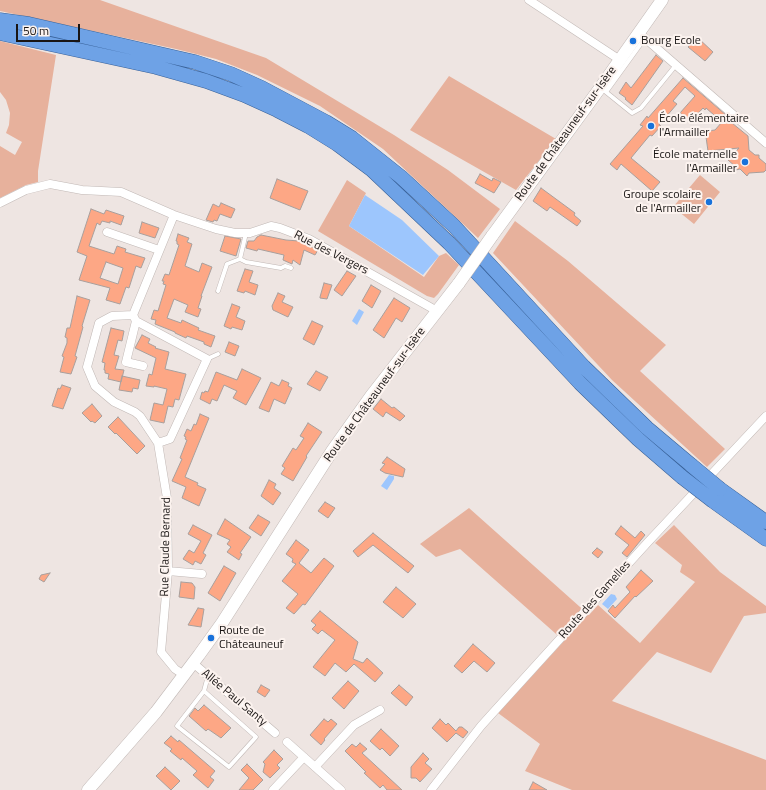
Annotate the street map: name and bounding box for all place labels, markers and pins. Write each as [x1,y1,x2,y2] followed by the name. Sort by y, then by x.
[641,34,701,48] place label: Bourg Ecole
[628,36,638,46] marker: Bourg Ecole
[659,112,749,140] place label: École élémentaire l'Armailler
[646,121,656,131] marker: École élémentaire l'Armailler
[653,148,737,176] place label: École maternelle l'Armailler
[740,157,750,167] marker: École maternelle l'Armailler
[623,188,701,216] place label: Groupe scolaire de l'Armailler
[704,197,714,207] marker: Groupe scolaire de l'Armailler
[219,624,283,652] place label: Route de Châteauneuf
[206,633,216,643] marker: Route de Châteauneuf

